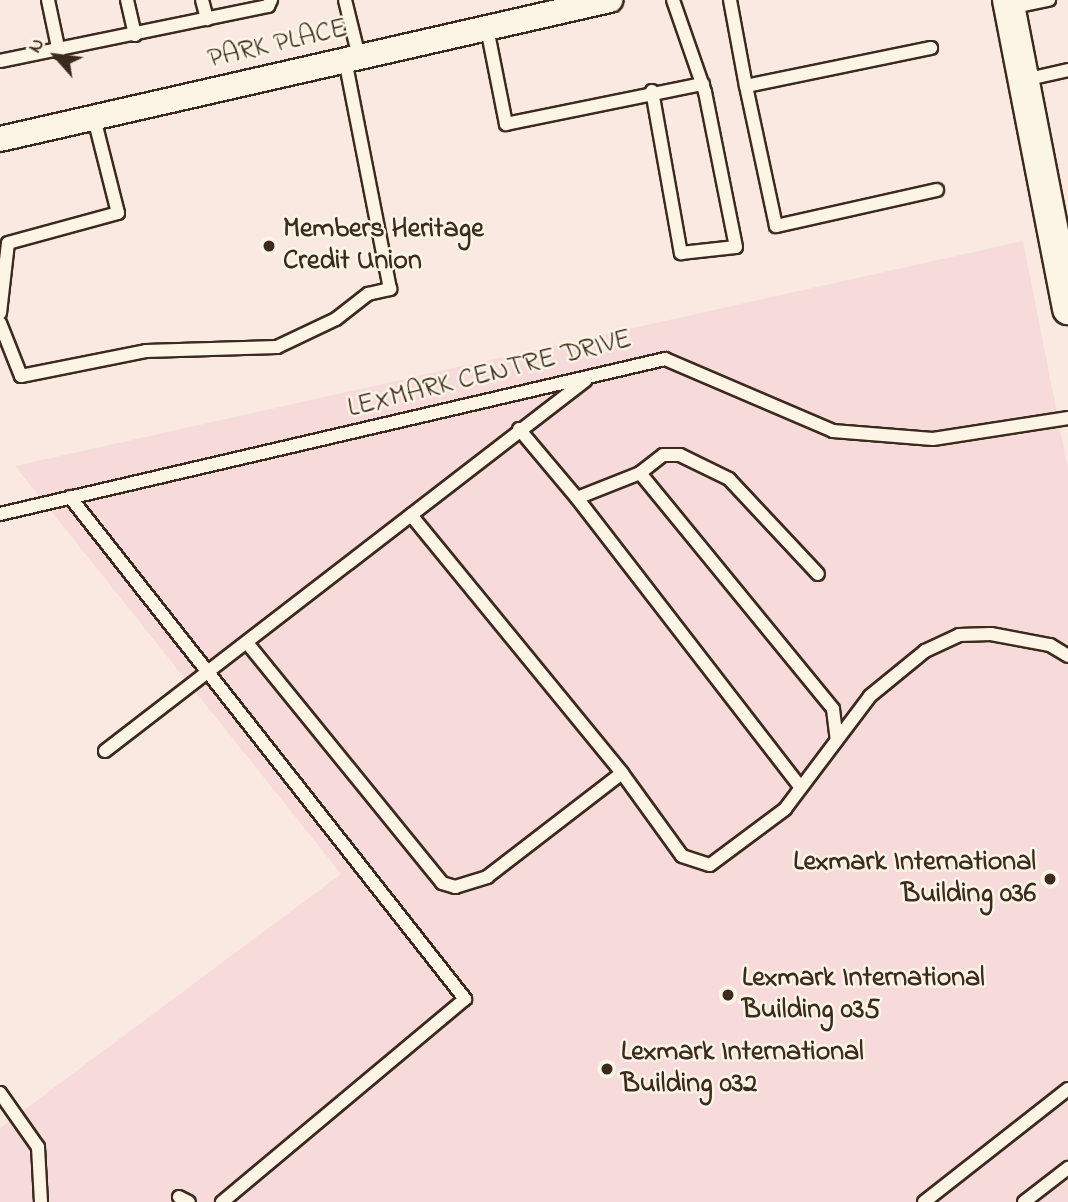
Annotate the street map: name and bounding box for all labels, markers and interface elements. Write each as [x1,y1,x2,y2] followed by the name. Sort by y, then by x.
[205,13,351,77] street label: PARK PLACE
[21,21,91,91] north arrow
[22,34,52,58] text: N
[283,213,484,279] place label: Members Heritage Credit Union
[261,238,277,254] marker: Members Heritage Credit Union
[344,323,636,427] street label: LEXMARK CENTRE DRIVE
[793,846,1036,912] place label: Lexmark International Building 036
[1042,871,1058,887] marker: Lexmark International Building 036
[742,962,985,1028] place label: Lexmark International Building 035
[720,987,736,1003] marker: Lexmark International Building 035
[621,1036,864,1102] place label: Lexmark International Building 032
[599,1061,615,1077] marker: Lexmark International Building 032

